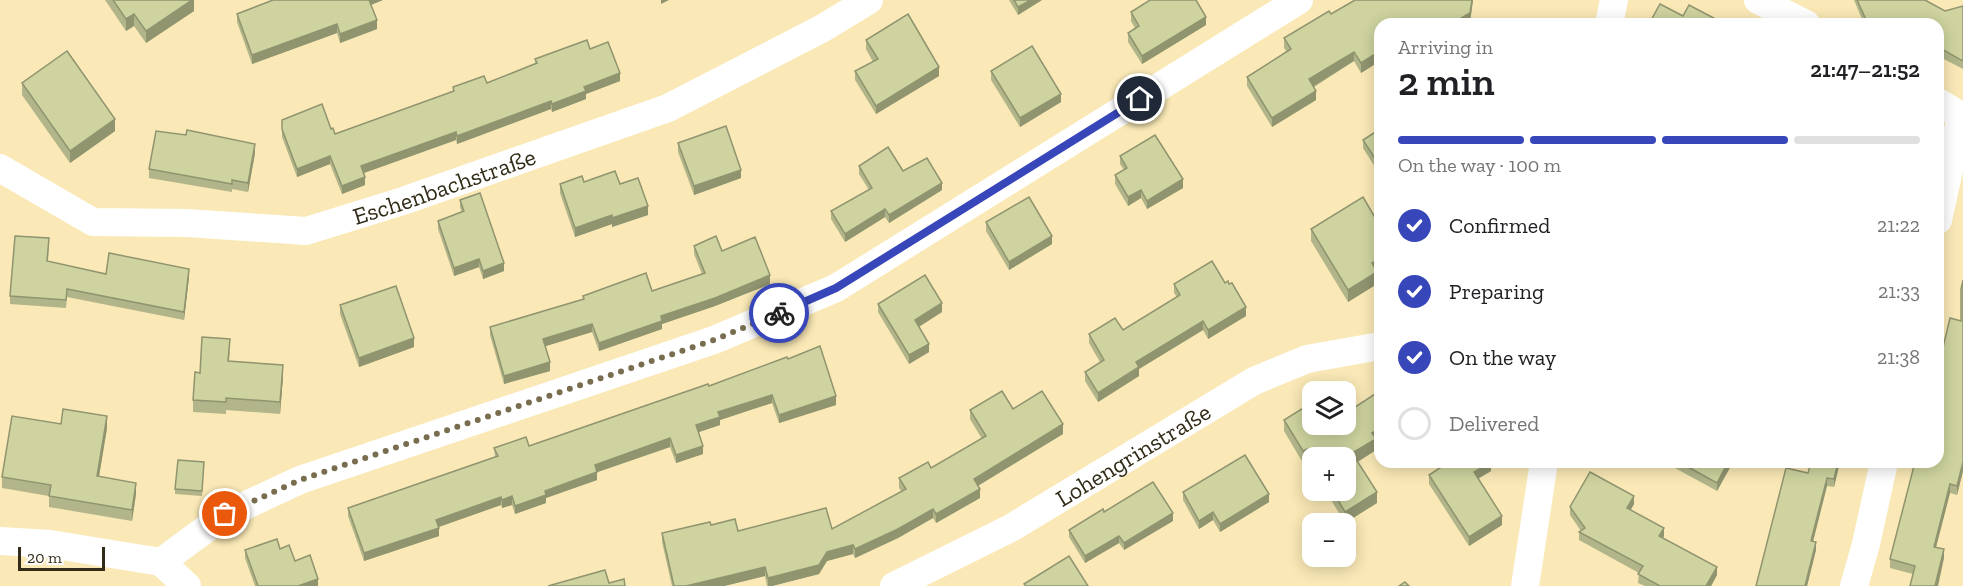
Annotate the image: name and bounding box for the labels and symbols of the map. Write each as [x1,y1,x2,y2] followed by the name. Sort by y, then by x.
[1114,73,1165,124] pin
[349,141,539,230] street label: Eschenbachstraße
[749,283,809,343] courier
[1050,396,1216,512] street label: Lohengrinstraße
[199,488,250,539] pin
[18,544,105,572] scale bar

